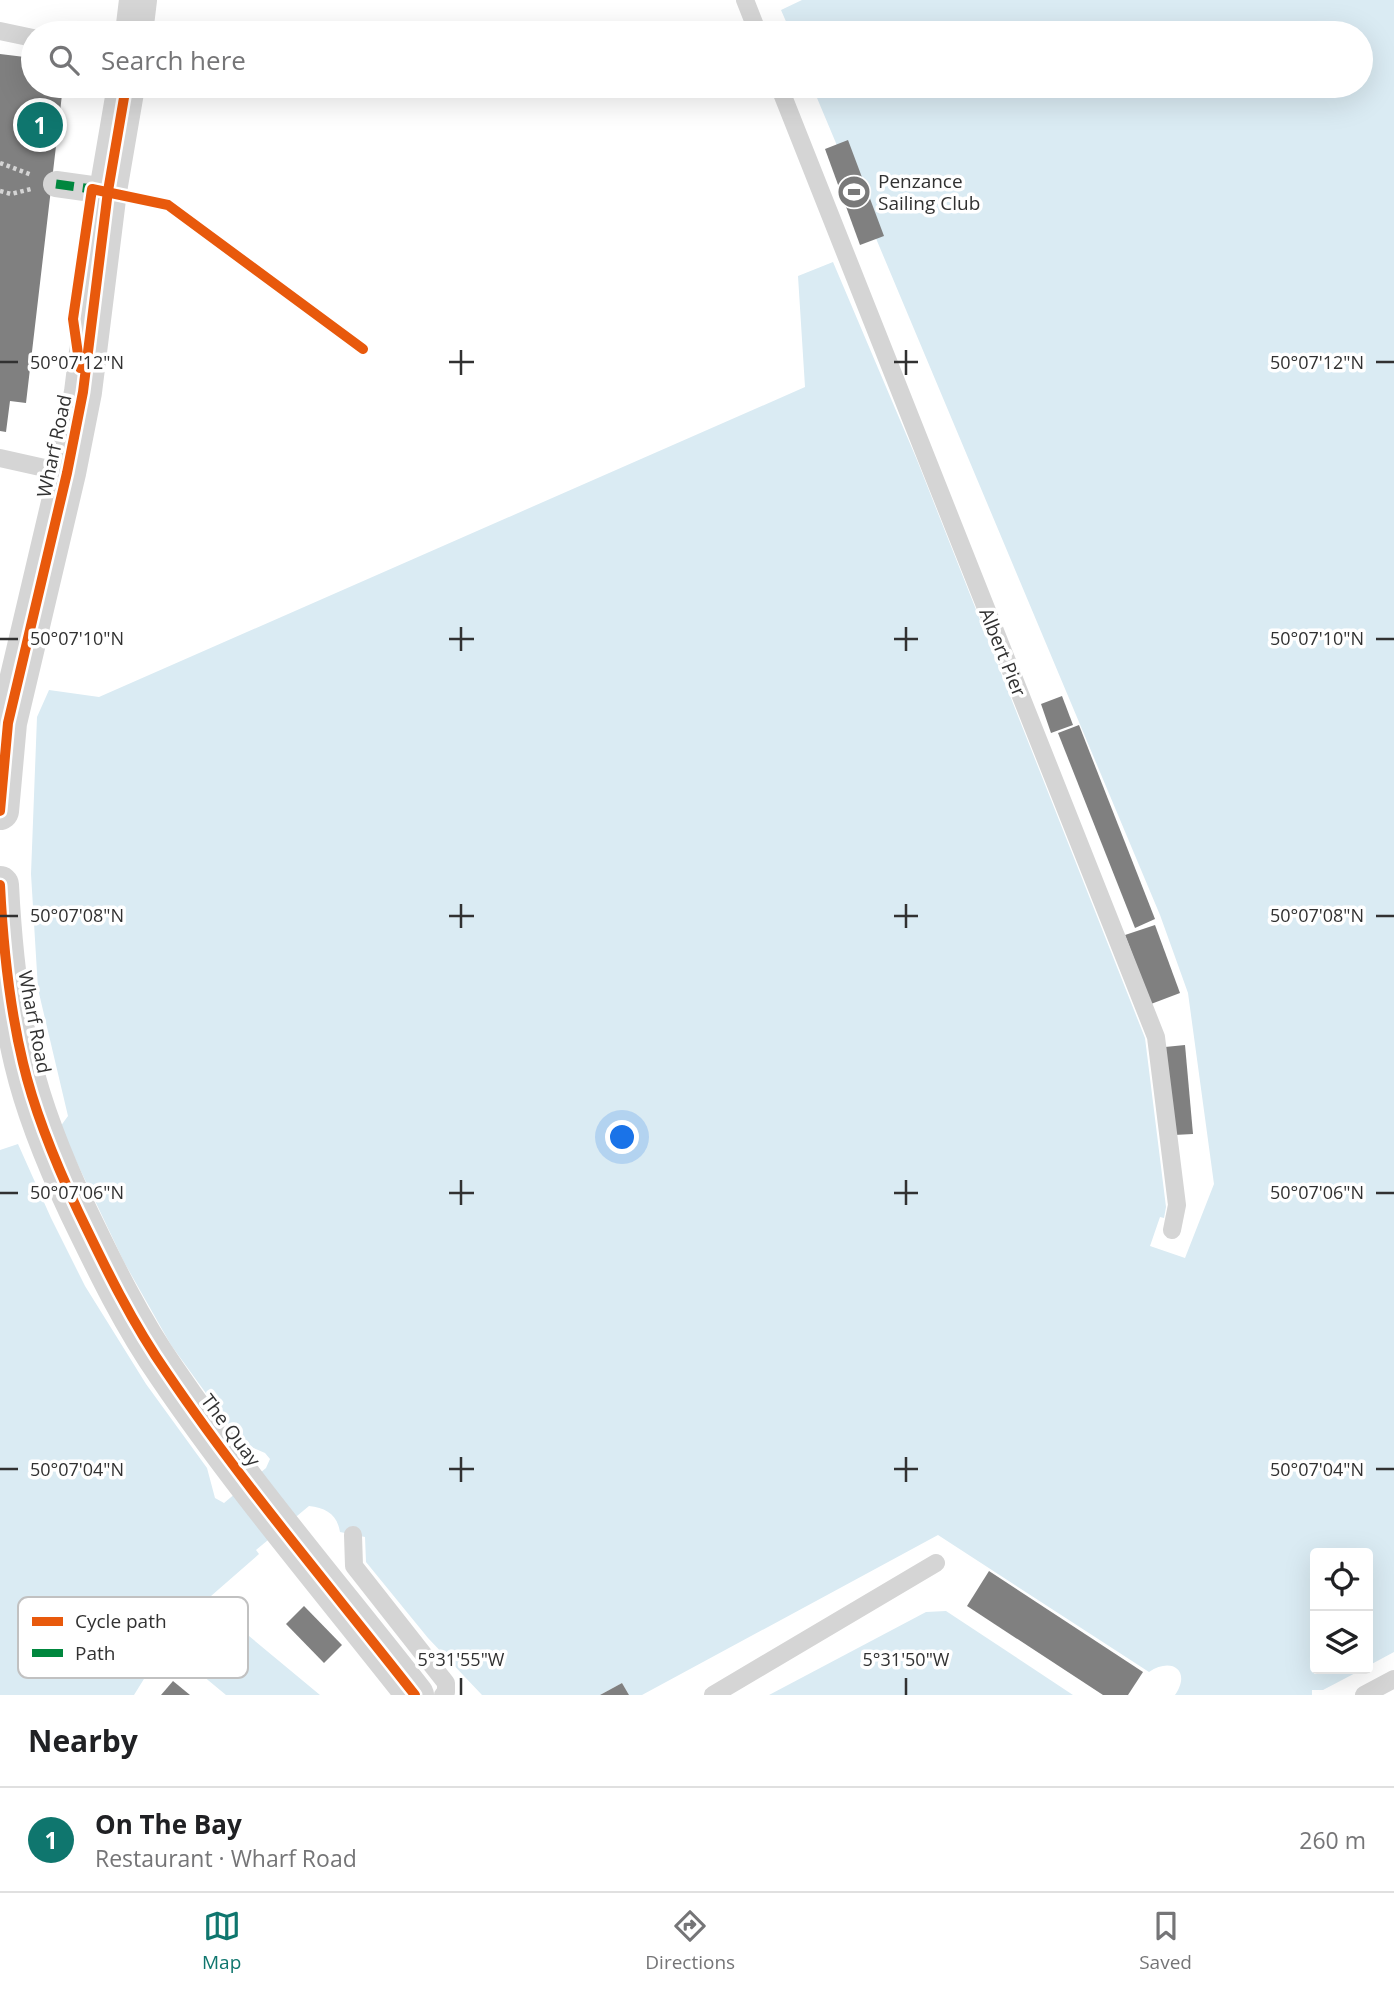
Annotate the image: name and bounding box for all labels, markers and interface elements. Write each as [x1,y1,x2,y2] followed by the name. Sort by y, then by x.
[21,21,1373,98] search box
[45,41,83,79] icon: search
[101,42,246,78] text: Search here
[17,99,63,151] pin: 1
[878,168,980,216] place label: Penzance Sailing Club
[835,173,873,211] sports icon: Penzance Sailing Club
[30,350,124,374] text: 50°07'12"N
[1270,350,1364,374] text: 50°07'12"N
[30,392,78,500] street label: Wharf Road
[973,604,1033,700] street label: Albert Pier
[30,626,124,650] text: 50°07'10"N
[1270,626,1364,650] text: 50°07'10"N
[30,903,124,927] text: 50°07'08"N
[1270,903,1364,927] text: 50°07'08"N
[12,968,58,1076] street label: Wharf Road
[605,1120,639,1154] your location
[30,1180,124,1204] text: 50°07'06"N
[1270,1180,1364,1204] text: 50°07'06"N
[195,1389,267,1472] street label: The Quay
[30,1457,124,1481] text: 50°07'04"N
[1270,1457,1364,1481] text: 50°07'04"N
[1310,1548,1373,1674] map controls
[1310,1548,1373,1611] button: locate
[18,1597,248,1678] legend
[75,1608,167,1634] text: Cycle path
[1310,1611,1373,1674] button: layers
[75,1640,115,1666] text: Path
[418,1647,505,1671] text: 5°31'55"W
[863,1647,950,1671] text: 5°31'50"W
[28,1720,138,1761] text: Nearby
[95,1806,242,1842] text: On The Bay
[44,1824,58,1856] text: 1
[1299,1824,1366,1856] text: 260 m
[95,1842,357,1874] text: Restaurant · Wharf Road
[202,1907,241,1975] tab: Map
[645,1907,735,1975] tab: Directions
[1139,1907,1192,1975] tab: Saved

